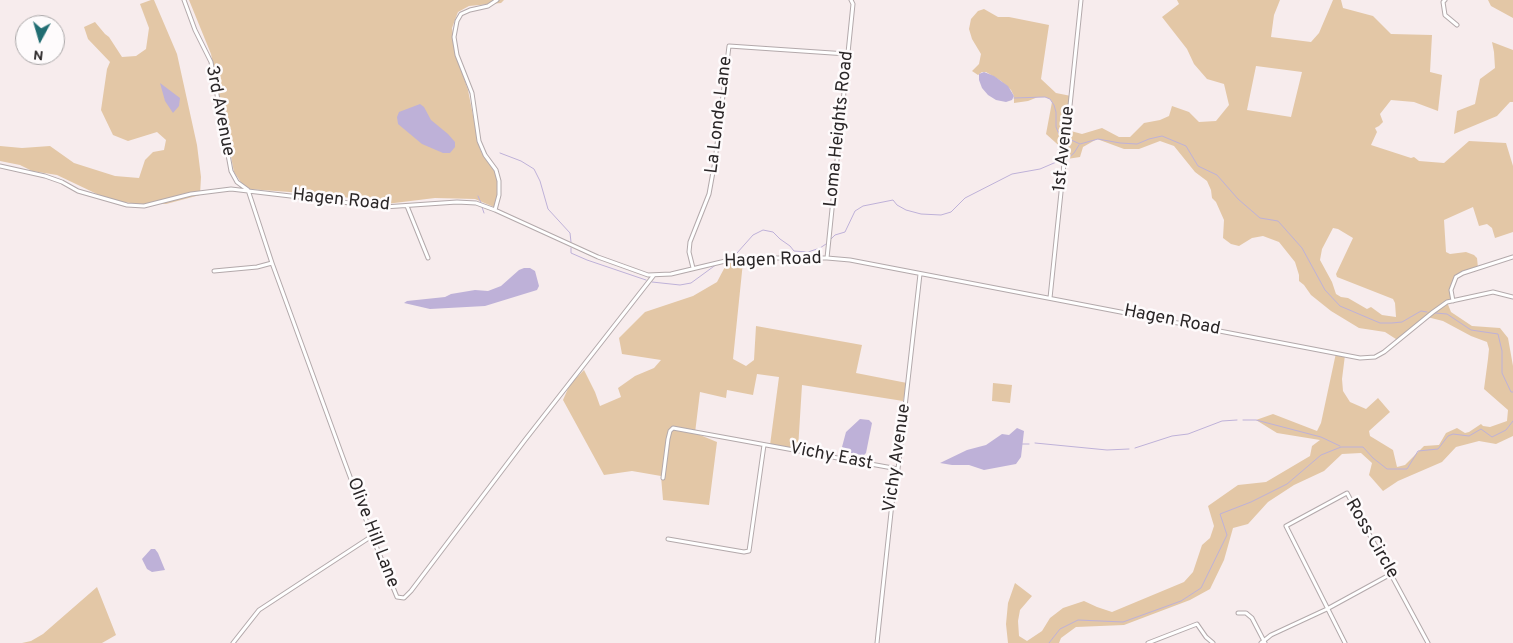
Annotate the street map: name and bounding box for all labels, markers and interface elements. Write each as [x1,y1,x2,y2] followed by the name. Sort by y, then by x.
[15,15,65,65] north arrow
[33,45,44,63] text: N
[821,50,859,208] street label: Loma Heights Road
[702,55,738,175] street label: La Londe Lane
[200,64,238,158] street label: 3rd Avenue
[1050,105,1080,193] street label: 1st Avenue
[291,185,391,217] street label: Hagen Road
[724,249,822,273] street label: Hagen Road
[1122,301,1222,341] street label: Hagen Road
[880,402,916,514] street label: Vichy Avenue
[788,438,874,476] street label: Vichy East
[341,475,403,591] street label: Olive Hill Lane
[1339,495,1403,583] street label: Ross Circle

